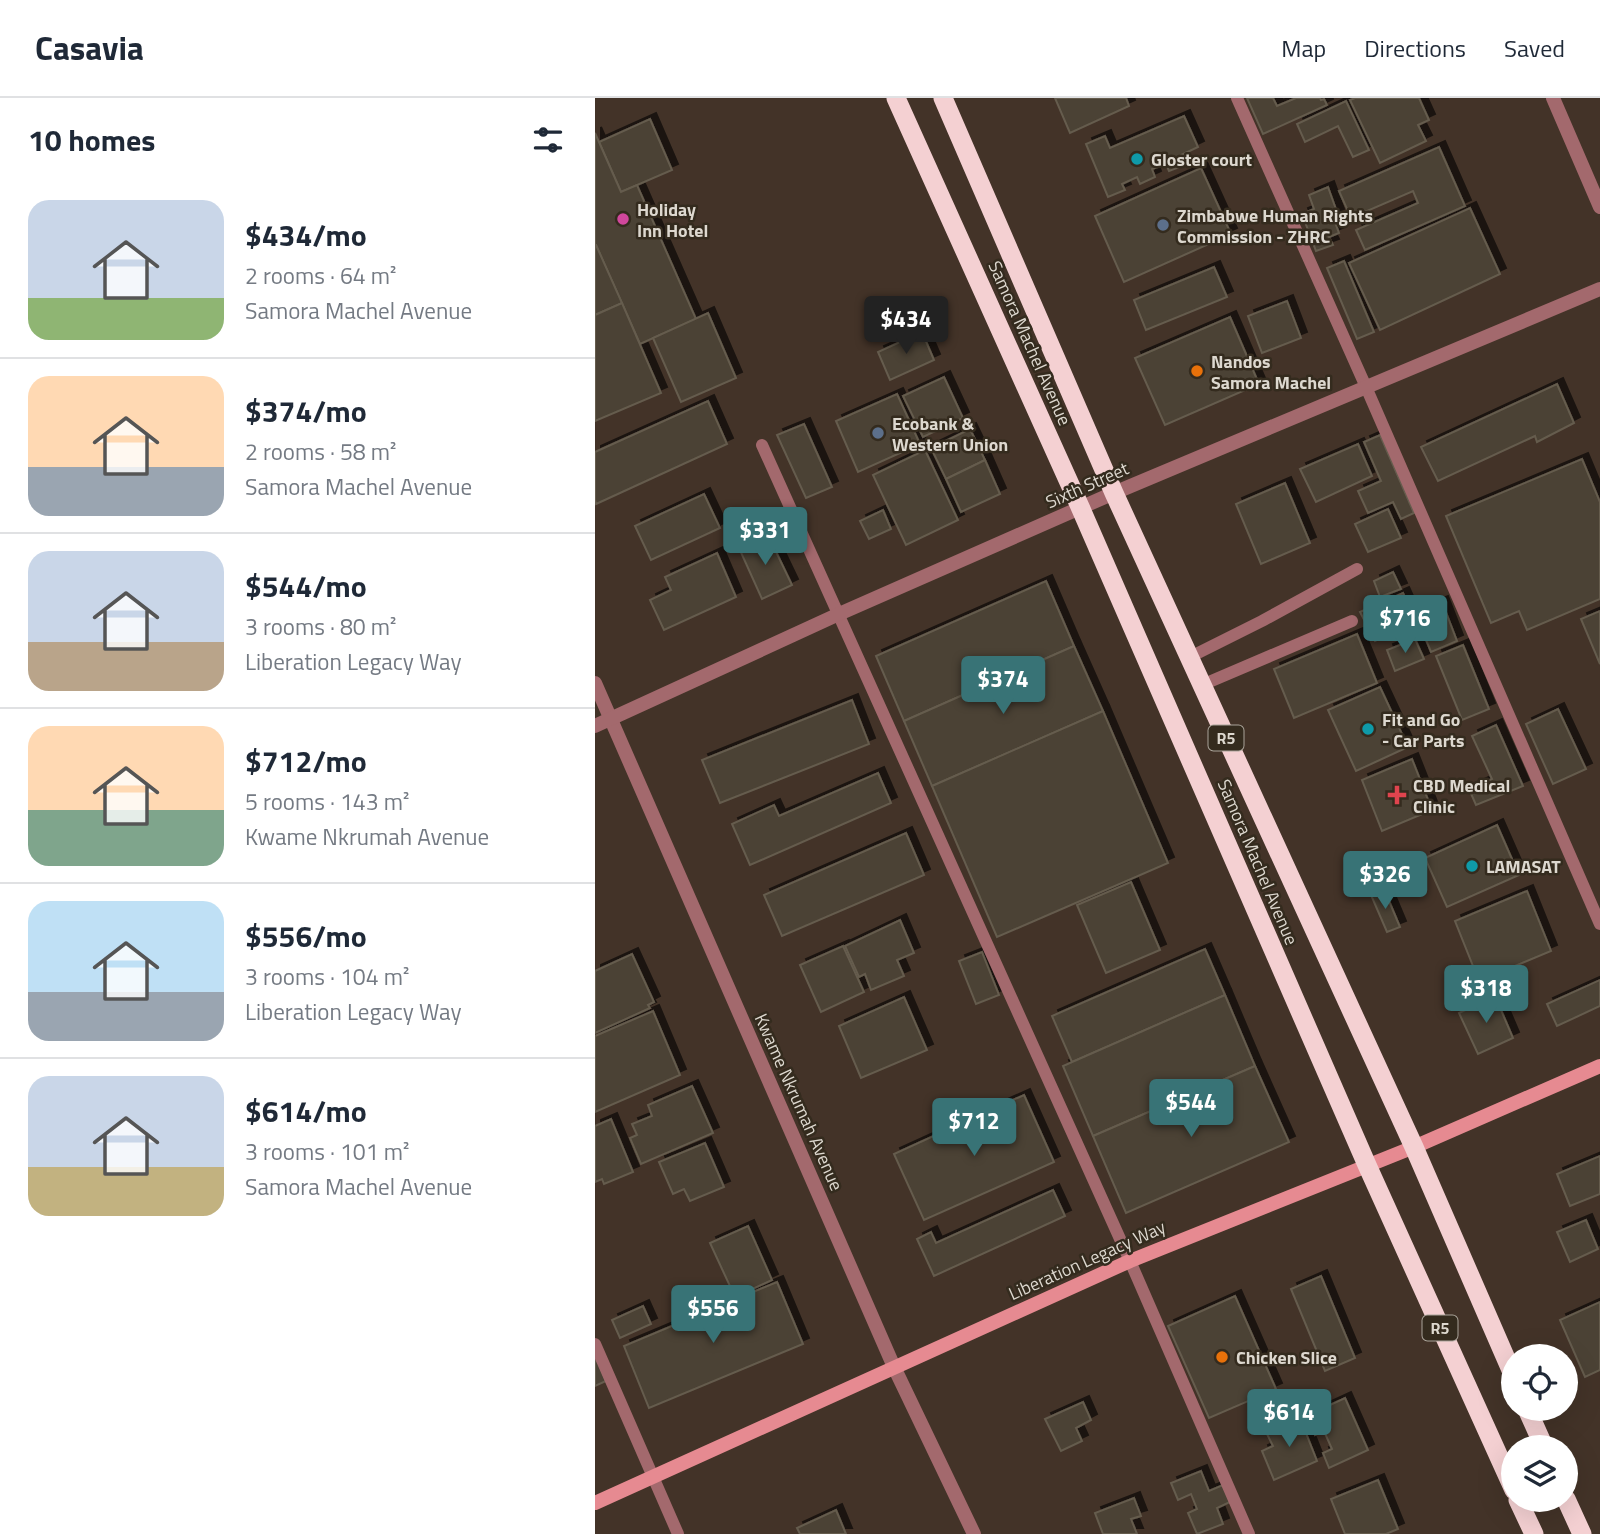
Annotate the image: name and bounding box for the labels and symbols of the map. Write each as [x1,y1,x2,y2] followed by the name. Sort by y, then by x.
[1151,146,1252,173] place label: Gloster court
[1129,151,1145,167] marker: Gloster court
[637,196,708,244] place label: Holiday Inn Hotel
[1177,202,1373,250] place label: Zimbabwe Human Rights Commission - ZHRC
[615,211,631,227] marker: Holiday Inn Hotel
[1155,217,1171,233] marker: Zimbabwe Human Rights Commission - ZHRC
[982,256,1078,430] street label: Samora Machel Avenue
[865,296,947,356] pin: $434
[1211,348,1331,396] place label: Nandos Samora Machel
[1189,363,1205,379] marker: Nandos Samora Machel
[892,410,1008,458] place label: Ecobank & Western Union
[870,425,886,441] marker: Ecobank & Western Union
[1041,454,1133,515] street label: Sixth Street
[724,508,806,567] pin: $331
[1364,596,1446,655] pin: $716
[962,656,1044,716] pin: $374
[1382,706,1464,754] place label: Fit and Go - Car Parts
[1360,721,1376,737] marker: Fit and Go - Car Parts
[1209,726,1243,750] road number: R5
[1413,772,1510,820] place label: CBD Medical Clinic
[1211,775,1305,949] street label: Samora Machel Avenue
[1387,785,1407,805] marker: CBD Medical Clinic
[1344,852,1426,911] pin: $326
[1486,853,1561,880] place label: LAMASAT
[1464,858,1480,874] marker: LAMASAT
[1445,965,1527,1025] pin: $318
[748,1009,850,1195] street label: Kwame Nkrumah Avenue
[1150,1080,1232,1139] pin: $544
[933,1098,1015,1158] pin: $712
[1004,1213,1170,1307] street label: Liberation Legacy Way
[672,1286,754,1345] pin: $556
[1423,1316,1457,1340] road number: R5
[1236,1344,1337,1371] place label: Chicken Slice
[1214,1349,1230,1365] marker: Chicken Slice
[1248,1390,1330,1449] pin: $614

